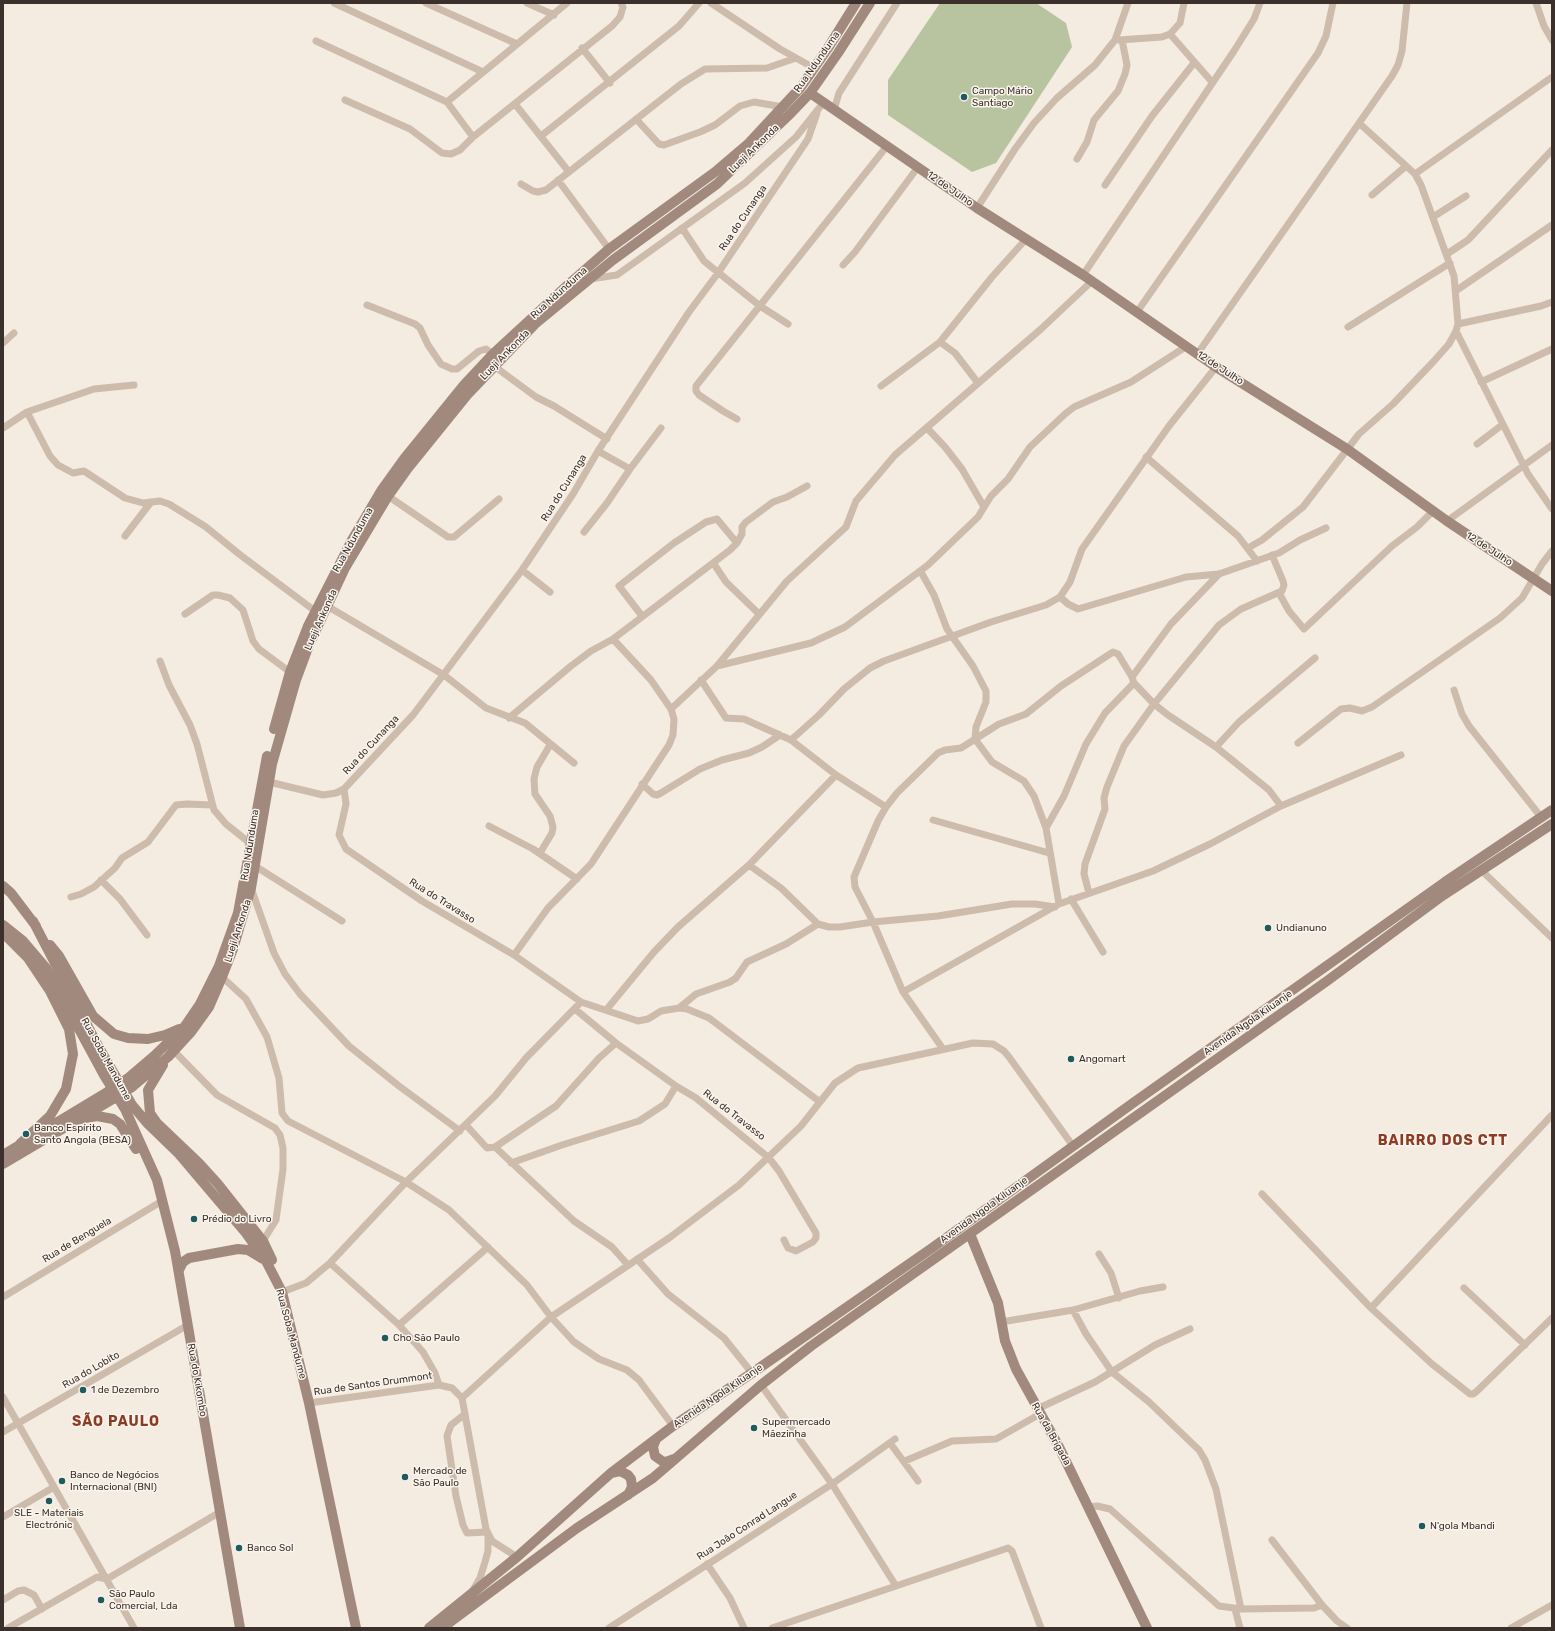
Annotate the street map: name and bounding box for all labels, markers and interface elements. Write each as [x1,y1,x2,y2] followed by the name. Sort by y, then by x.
[791,29,843,95] street label: Rua Ndunduma
[972,85,1033,108] place label: Campo Mário Santiago
[959,92,969,102] marker: Campo Mário Santiago
[726,122,782,176] street label: Lueji Ankonda
[925,169,975,209] street label: 12 de Julho
[717,183,769,253] street label: Rua do Cunanga
[528,264,590,322] street label: Rua Ndunduma
[478,327,532,383] street label: Lueji Ankonda
[1194,348,1246,388] street label: 12 de Julho
[539,452,589,524] street label: Rua do Cunanga
[330,506,376,574] street label: Rua Ndunduma
[1463,529,1515,569] street label: 12 de Julho
[302,588,340,652] street label: Lueji Ankonda
[341,713,401,777] street label: Rua do Cunanga
[238,809,262,881] street label: Rua Ndunduma
[407,876,477,926] street label: Rua do Travasso
[222,898,254,964] street label: Lueji Ankonda
[1276,922,1327,934] place label: Undianuno
[1263,923,1273,933] marker: Undianuno
[1201,988,1295,1058] street label: Avenida Ngola Kiluanje
[78,1016,134,1102] street label: Rua Soba Mandume
[1079,1053,1126,1065] place label: Angomart
[1066,1054,1076,1064] marker: Angomart
[701,1087,767,1143] street label: Rua do Travasso
[34,1122,131,1146] place label: Banco Espírito Santo Angola (BESA)
[21,1129,31,1139] marker: Banco Espírito Santo Angola (BESA)
[1378,1133,1508,1149] district label: BAIRRO DOS CTT
[938,1174,1030,1246] street label: Avenida Ngola Kiluanje
[202,1213,271,1225] place label: Prédio do Livro
[189,1214,199,1224] marker: Prédio do Livro
[40,1215,114,1265] street label: Rua de Benguela
[273,1288,309,1380] street label: Rua Soba Mandume
[393,1332,460,1344] place label: Cho São Paulo
[380,1333,390,1343] marker: Cho São Paulo
[185,1342,209,1418] street label: Rua do Kikombo
[60,1349,122,1391] street label: Rua do Lobito
[671,1362,765,1430] street label: Avenida Ngola Kiluanje
[313,1370,433,1398] street label: Rua de Santos Drummont
[91,1384,159,1396] place label: 1 de Dezembro
[78,1385,88,1395] marker: 1 de Dezembro
[1029,1400,1073,1468] street label: Rua da Brigada
[72,1414,160,1430] district label: SÃO PAULO
[762,1416,831,1440] place label: Supermercado Mãezinha
[749,1423,759,1433] marker: Supermercado Mãezinha
[413,1465,467,1488] place label: Mercado de São Paulo
[70,1469,159,1492] place label: Banco de Negócios Internacional (BNI)
[400,1472,410,1482] marker: Mercado de São Paulo
[57,1476,67,1486] marker: Banco de Negócios Internacional (BNI)
[695,1489,799,1563] street label: Rua João Conrad Langue
[44,1496,54,1506] marker: SLE - Materiais Electrónic
[14,1507,84,1530] place label: SLE - Materiais Electrónic
[1430,1520,1495,1532] place label: N'gola Mbandi
[1417,1521,1427,1531] marker: N'gola Mbandi
[247,1542,293,1554] place label: Banco Sol
[234,1543,244,1553] marker: Banco Sol
[109,1588,177,1612] place label: São Paulo Comercial, Lda
[96,1595,106,1605] marker: São Paulo Comercial, Lda

